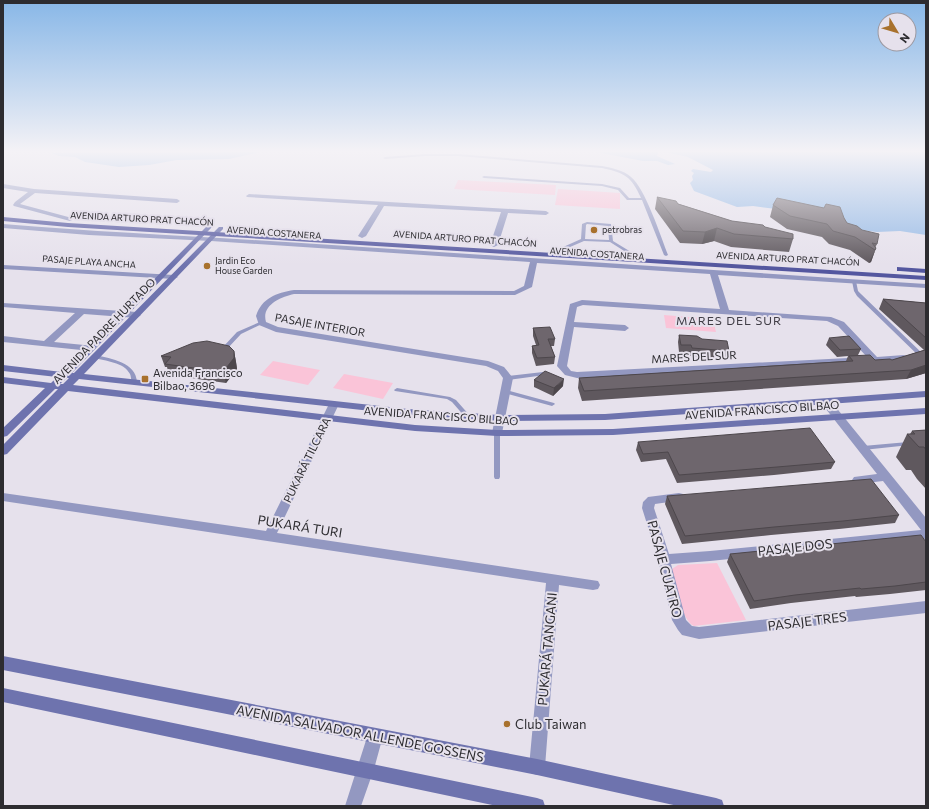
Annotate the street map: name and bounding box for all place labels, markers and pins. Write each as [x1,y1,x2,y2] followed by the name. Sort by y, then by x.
[602,224,642,235] place label: petrobras
[589,225,599,235] marker: petrobras
[215,255,273,276] place label: Jardin Eco House Garden
[202,261,212,271] marker: Jardin Eco House Garden
[153,366,243,392] place label: Avenida Francisco Bilbao, 3696
[140,374,150,384] marker: Avenida Francisco Bilbao, 3696
[515,716,587,732] place label: Club Taiwan
[502,719,512,729] marker: Club Taiwan

